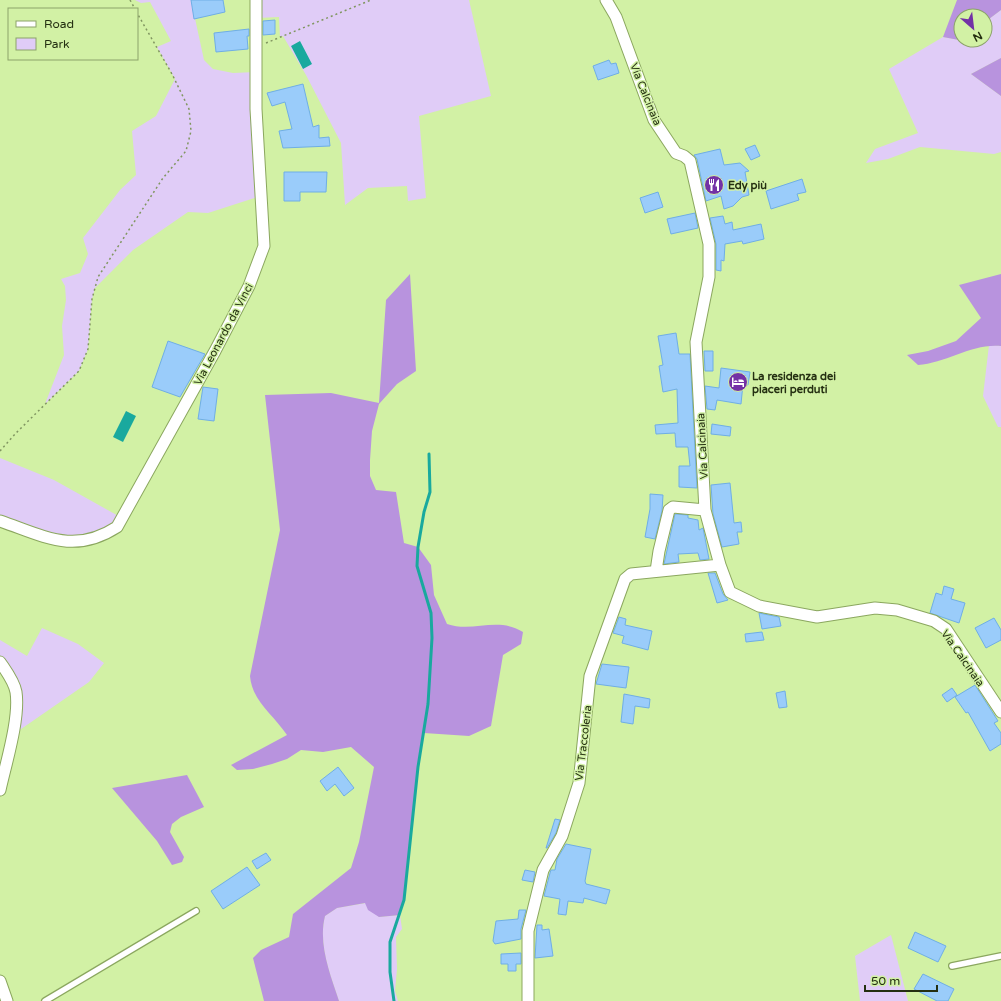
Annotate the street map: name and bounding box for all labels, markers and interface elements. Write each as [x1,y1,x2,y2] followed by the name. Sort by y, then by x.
[8,8,138,60] legend
[953,8,993,48] north arrow
[44,17,74,31] text: Road
[971,29,984,44] text: N
[44,37,70,51] text: Park
[627,61,664,127] street label: Via Calcinaia
[703,174,725,196] restaurant icon: Edy più
[728,179,767,193] place label: Edy più
[191,281,256,387] street label: Via Leonardo da Vinci
[752,370,836,397] place label: La residenza dei piaceri perduti
[727,371,749,393] hotel icon: La residenza dei piaceri perduti
[694,413,711,479] street label: Via Calcinaia
[938,627,987,689] street label: Via Calcinaia
[572,704,595,782] street label: Via Traccoleria
[865,967,937,993] scale bar
[871,974,900,988] text: 50 m

